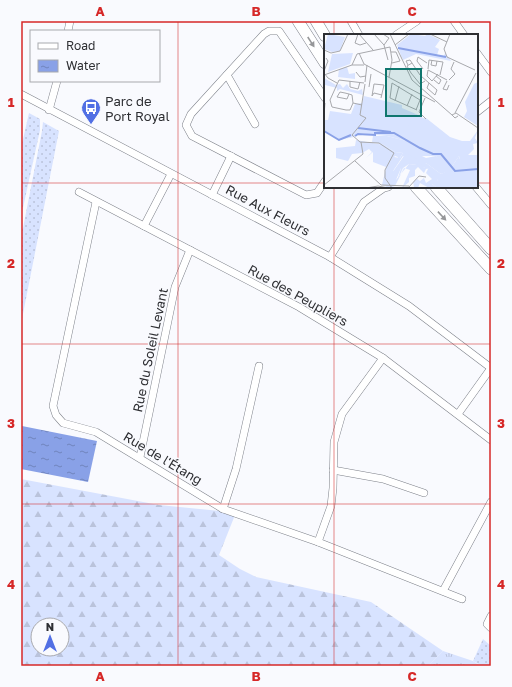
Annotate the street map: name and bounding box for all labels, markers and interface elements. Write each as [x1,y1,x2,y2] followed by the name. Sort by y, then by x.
[95,3,105,19] text: A
[251,3,261,19] text: B
[407,3,417,19] text: C
[30,30,160,82] legend
[324,34,478,188] inset map
[308,36,315,48] one-way arrow
[66,38,95,53] text: Road
[66,58,100,73] text: Water
[105,93,170,124] place label: Parc de Port Royal
[8,94,15,110] text: 1
[498,94,505,110] text: 1
[80,97,102,125] bus stop icon: Parc de Port Royal
[223,181,313,239] street label: Rue Aux Fleurs
[438,211,447,221] one-way arrow
[7,255,15,271] text: 2
[497,255,505,271] text: 2
[245,261,351,329] street label: Rue des Peupliers
[129,286,171,414] street label: Rue du Soleil Levant
[7,415,15,431] text: 3
[497,415,505,431] text: 3
[121,428,205,488] street label: Rue de l'Étang
[7,576,15,592] text: 4
[497,576,505,592] text: 4
[30,617,70,657] north arrow
[46,620,54,633] text: N
[95,668,105,684] text: A
[251,668,261,684] text: B
[407,668,417,684] text: C

